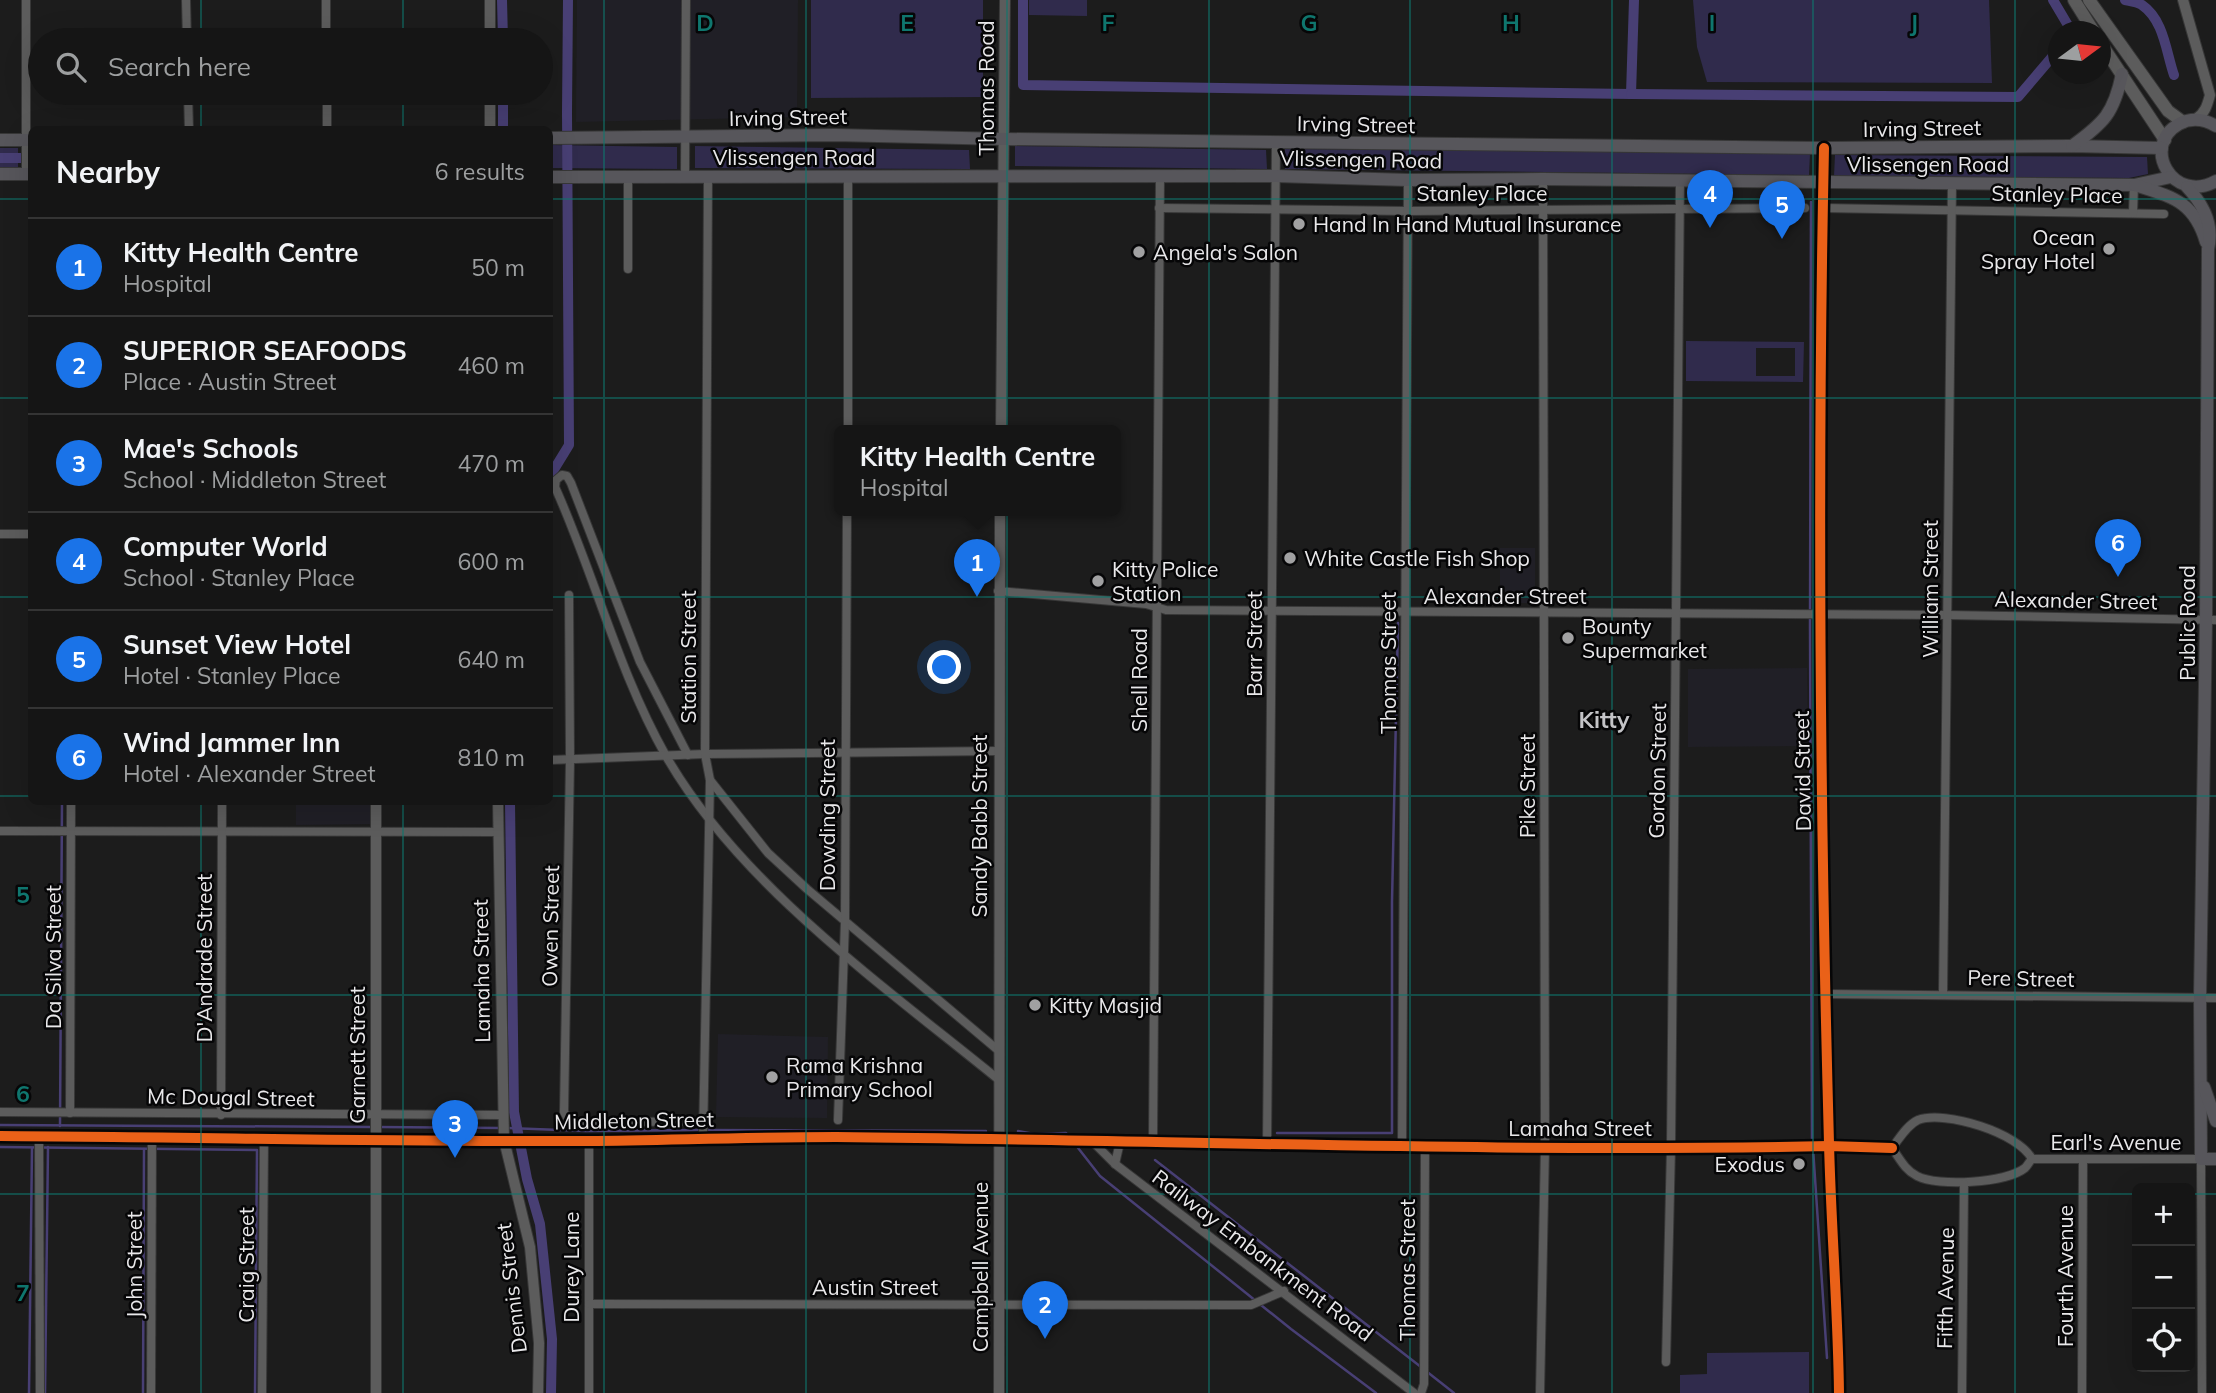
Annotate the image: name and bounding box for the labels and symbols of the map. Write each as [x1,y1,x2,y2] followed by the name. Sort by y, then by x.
[696,8,714,37] text: D
[900,8,914,37] text: E
[1101,8,1115,37] text: F
[1300,8,1318,37] text: G
[1502,8,1520,37] text: H
[1709,8,1715,37] text: I
[1910,8,1918,37] text: J
[973,20,999,156] street label: Thomas Road
[2048,21,2111,84] north arrow
[729,103,847,131] street label: Irving Street
[1297,110,1415,138] street label: Irving Street
[1863,114,1981,142] street label: Irving Street
[713,144,875,170] street label: Vlissengen Road
[1279,145,1443,173] street label: Vlissengen Road
[1847,151,2009,177] street label: Vlissengen Road
[1687,170,1733,228] pin: 4
[1416,180,1548,206] street label: Stanley Place
[1991,180,2123,208] street label: Stanley Place
[1759,181,1805,239] pin: 5
[1313,211,1621,237] place label: Hand In Hand Mutual Insurance
[1291,216,1307,232] marker: Hand In Hand Mutual Insurance
[1981,224,2095,274] place label: Ocean Spray Hotel
[1153,239,1298,265] place label: Angela's Salon
[2101,241,2117,257] marker: Ocean Spray Hotel
[1131,244,1147,260] marker: Angela's Salon
[2095,519,2141,577] pin: 6
[1917,520,1943,658] street label: William Street
[954,539,1000,597] pin: 1
[1304,545,1530,571] place label: White Castle Fish Shop
[1282,550,1298,566] marker: White Castle Fish Shop
[1112,556,1218,606] place label: Kitty Police Station
[2174,565,2200,681] street label: Public Road
[1090,573,1106,589] marker: Kitty Police Station
[1423,583,1587,609] street label: Alexander Street
[1994,586,2158,614] street label: Alexander Street
[675,590,701,724] street label: Station Street
[1241,591,1267,697] street label: Barr Street
[1375,592,1401,734] street label: Thomas Street
[1582,613,1707,663] place label: Bounty Supermarket
[1126,628,1152,732] street label: Shell Road
[1560,630,1576,646] marker: Bounty Supermarket
[927,650,961,684] your location
[1643,703,1671,839] street label: Gordon Street
[1579,705,1630,734] district label: Kitty
[1788,711,1816,831] street label: David Street
[1514,734,1540,838] street label: Pike Street
[966,735,992,917] street label: Sandy Babb Street
[814,739,840,891] street label: Dowding Street
[536,865,564,987] street label: Owen Street
[191,874,217,1042] street label: D'Andrade Street
[16,880,30,909] text: 5
[40,885,66,1029] street label: Da Silva Street
[467,899,495,1043] street label: Lamaha Street
[1967,964,2075,992] street label: Pere Street
[344,986,370,1124] street label: Garnett Street
[1049,992,1162,1018] place label: Kitty Masjid
[1027,997,1043,1013] marker: Kitty Masjid
[786,1052,933,1102] place label: Rama Krishna Primary School
[764,1069,780,1085] marker: Rama Krishna Primary School
[16,1079,30,1108] text: 6
[147,1083,315,1111] street label: Mc Dougal Street
[432,1100,478,1158] pin: 3
[554,1106,714,1134] street label: Middleton Street
[1508,1115,1652,1141] street label: Lamaha Street
[2050,1129,2182,1155] street label: Earl's Avenue
[1715,1151,1785,1177] place label: Exodus
[1791,1156,1807,1172] marker: Exodus
[1147,1163,1379,1347] street label: Railway Embankment Road
[967,1182,993,1352] street label: Campbell Avenue
[1394,1199,1420,1341] street label: Thomas Street
[2052,1205,2078,1347] street label: Fourth Avenue
[233,1207,259,1323] street label: Craig Street
[121,1211,147,1319] street label: John Street
[558,1212,584,1323] street label: Durey Lane
[490,1222,532,1354] street label: Dennis Street
[1931,1227,1959,1349] street label: Fifth Avenue
[812,1274,938,1300] street label: Austin Street
[16,1278,30,1307] text: 7
[1022,1281,1068,1339] pin: 2

